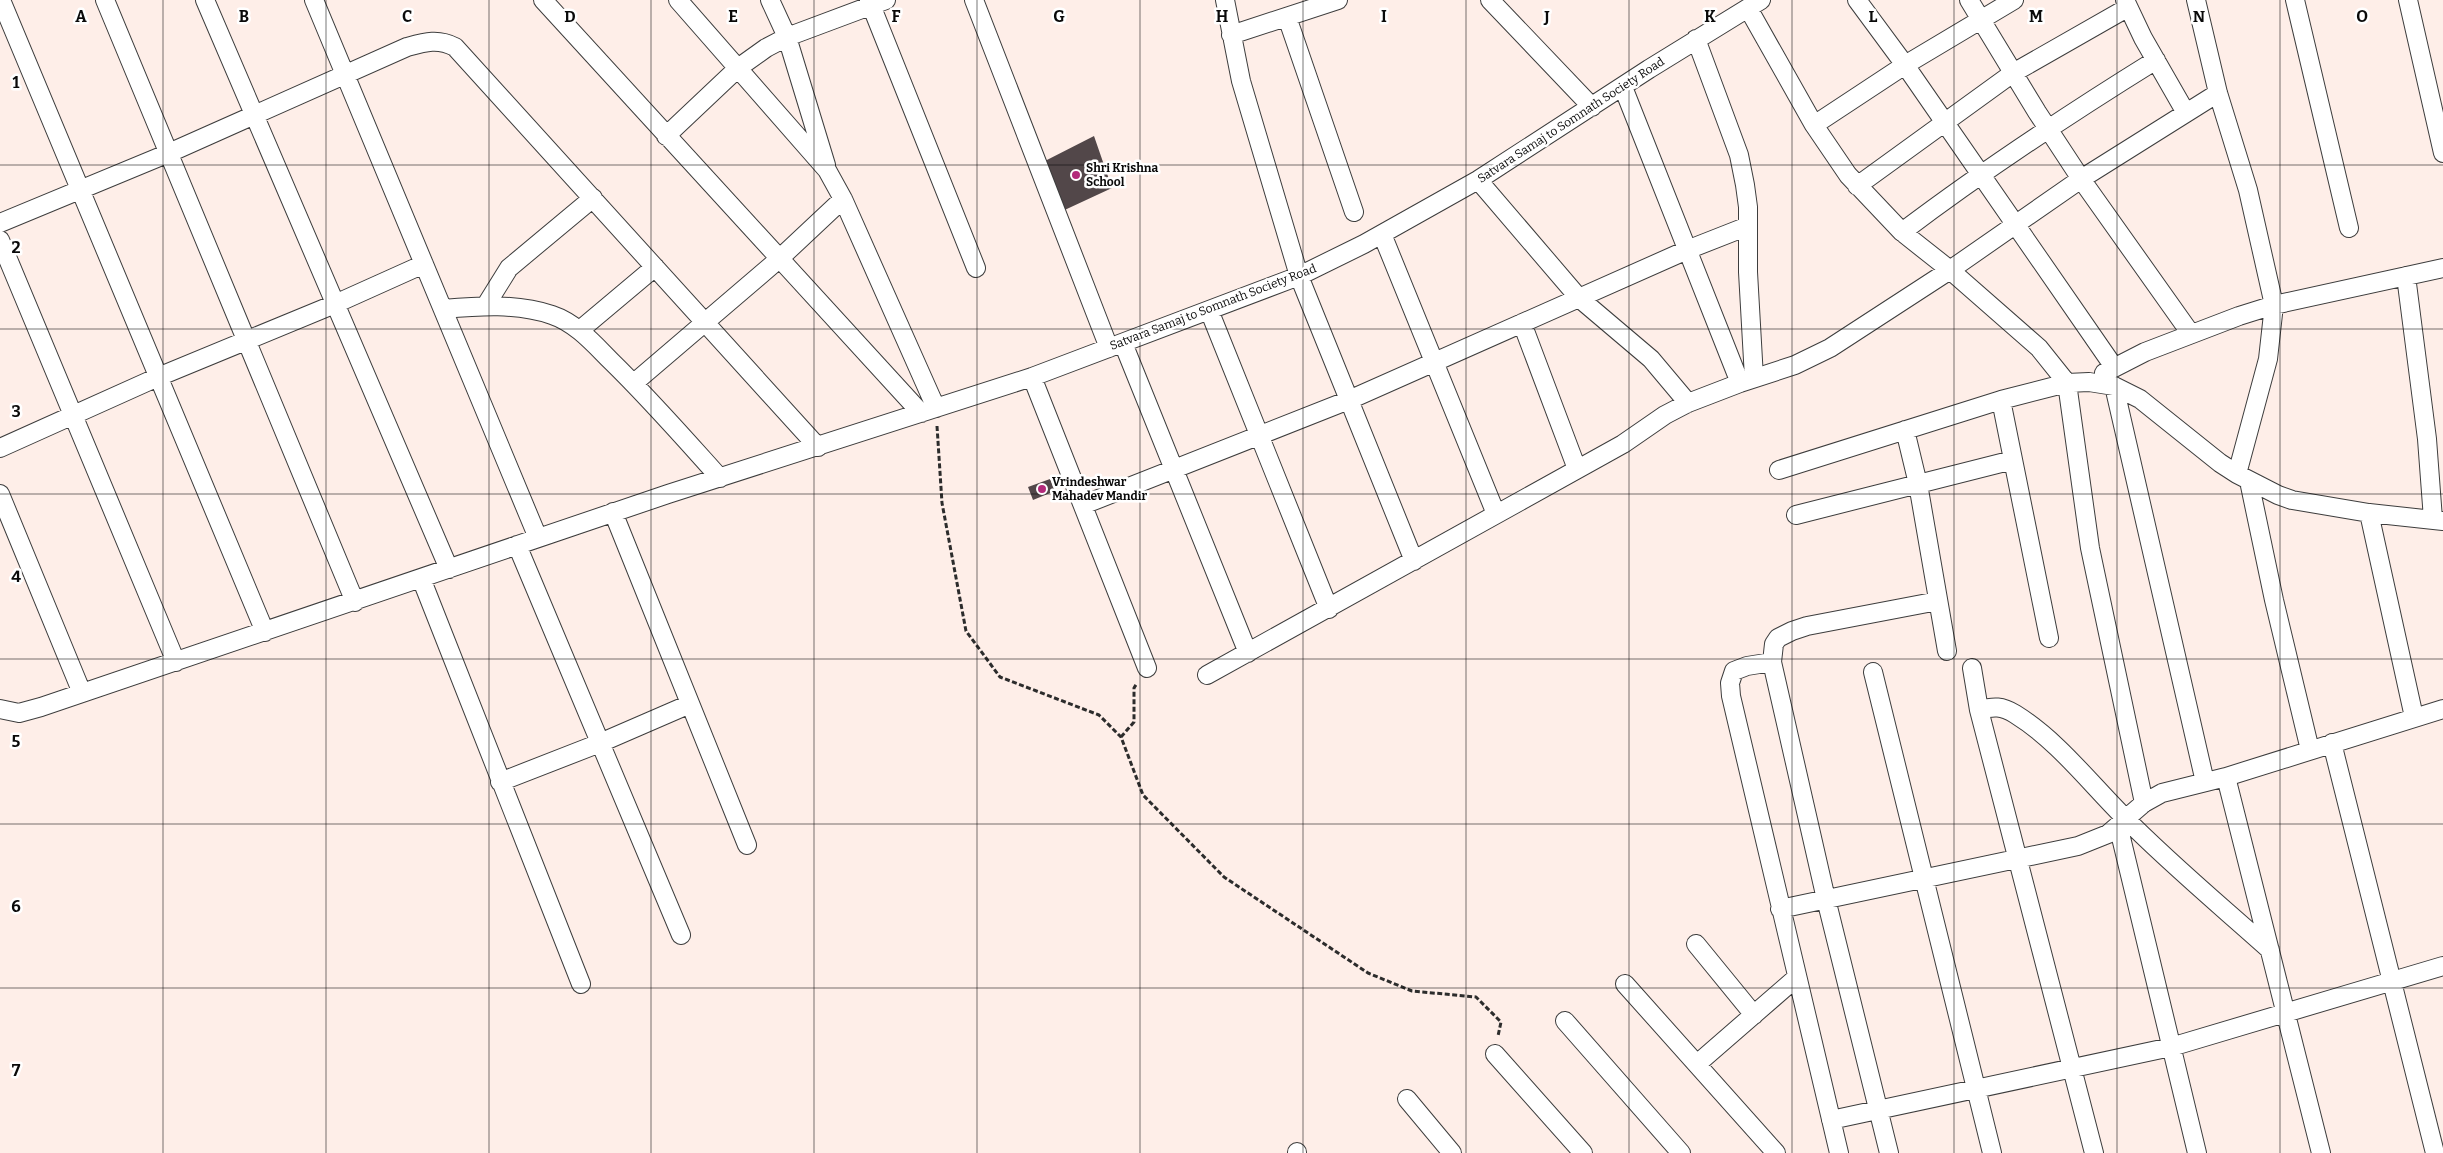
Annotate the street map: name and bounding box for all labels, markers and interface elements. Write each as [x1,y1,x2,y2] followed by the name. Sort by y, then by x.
[75,7,87,26] text: A
[239,7,249,26] text: B
[402,7,412,26] text: C
[564,7,576,26] text: D
[728,7,738,26] text: E
[892,7,901,26] text: F
[1053,7,1065,26] text: G
[1216,7,1229,26] text: H
[1381,7,1387,26] text: I
[1543,7,1550,26] text: J
[1704,7,1716,26] text: K
[1869,7,1878,26] text: L
[2029,7,2043,26] text: M
[2193,7,2205,26] text: N
[2356,7,2368,26] text: O
[1475,54,1667,186] street label: Satvara Samaj to Somnath Society Road
[13,73,20,92] text: 1
[1086,161,1158,189] place label: Shri Krishna School
[1070,169,1082,181] marker: Shri Krishna School
[11,238,21,257] text: 2
[1108,261,1318,353] street label: Satvara Samaj to Somnath Society Road
[11,402,21,421] text: 3
[1052,475,1148,503] place label: Vrindeshwar Mahadev Mandir
[1036,483,1048,495] marker: Vrindeshwar Mahadev Mandir
[11,567,21,586] text: 4
[12,732,21,751] text: 5
[11,897,21,916] text: 6
[12,1061,21,1080] text: 7

